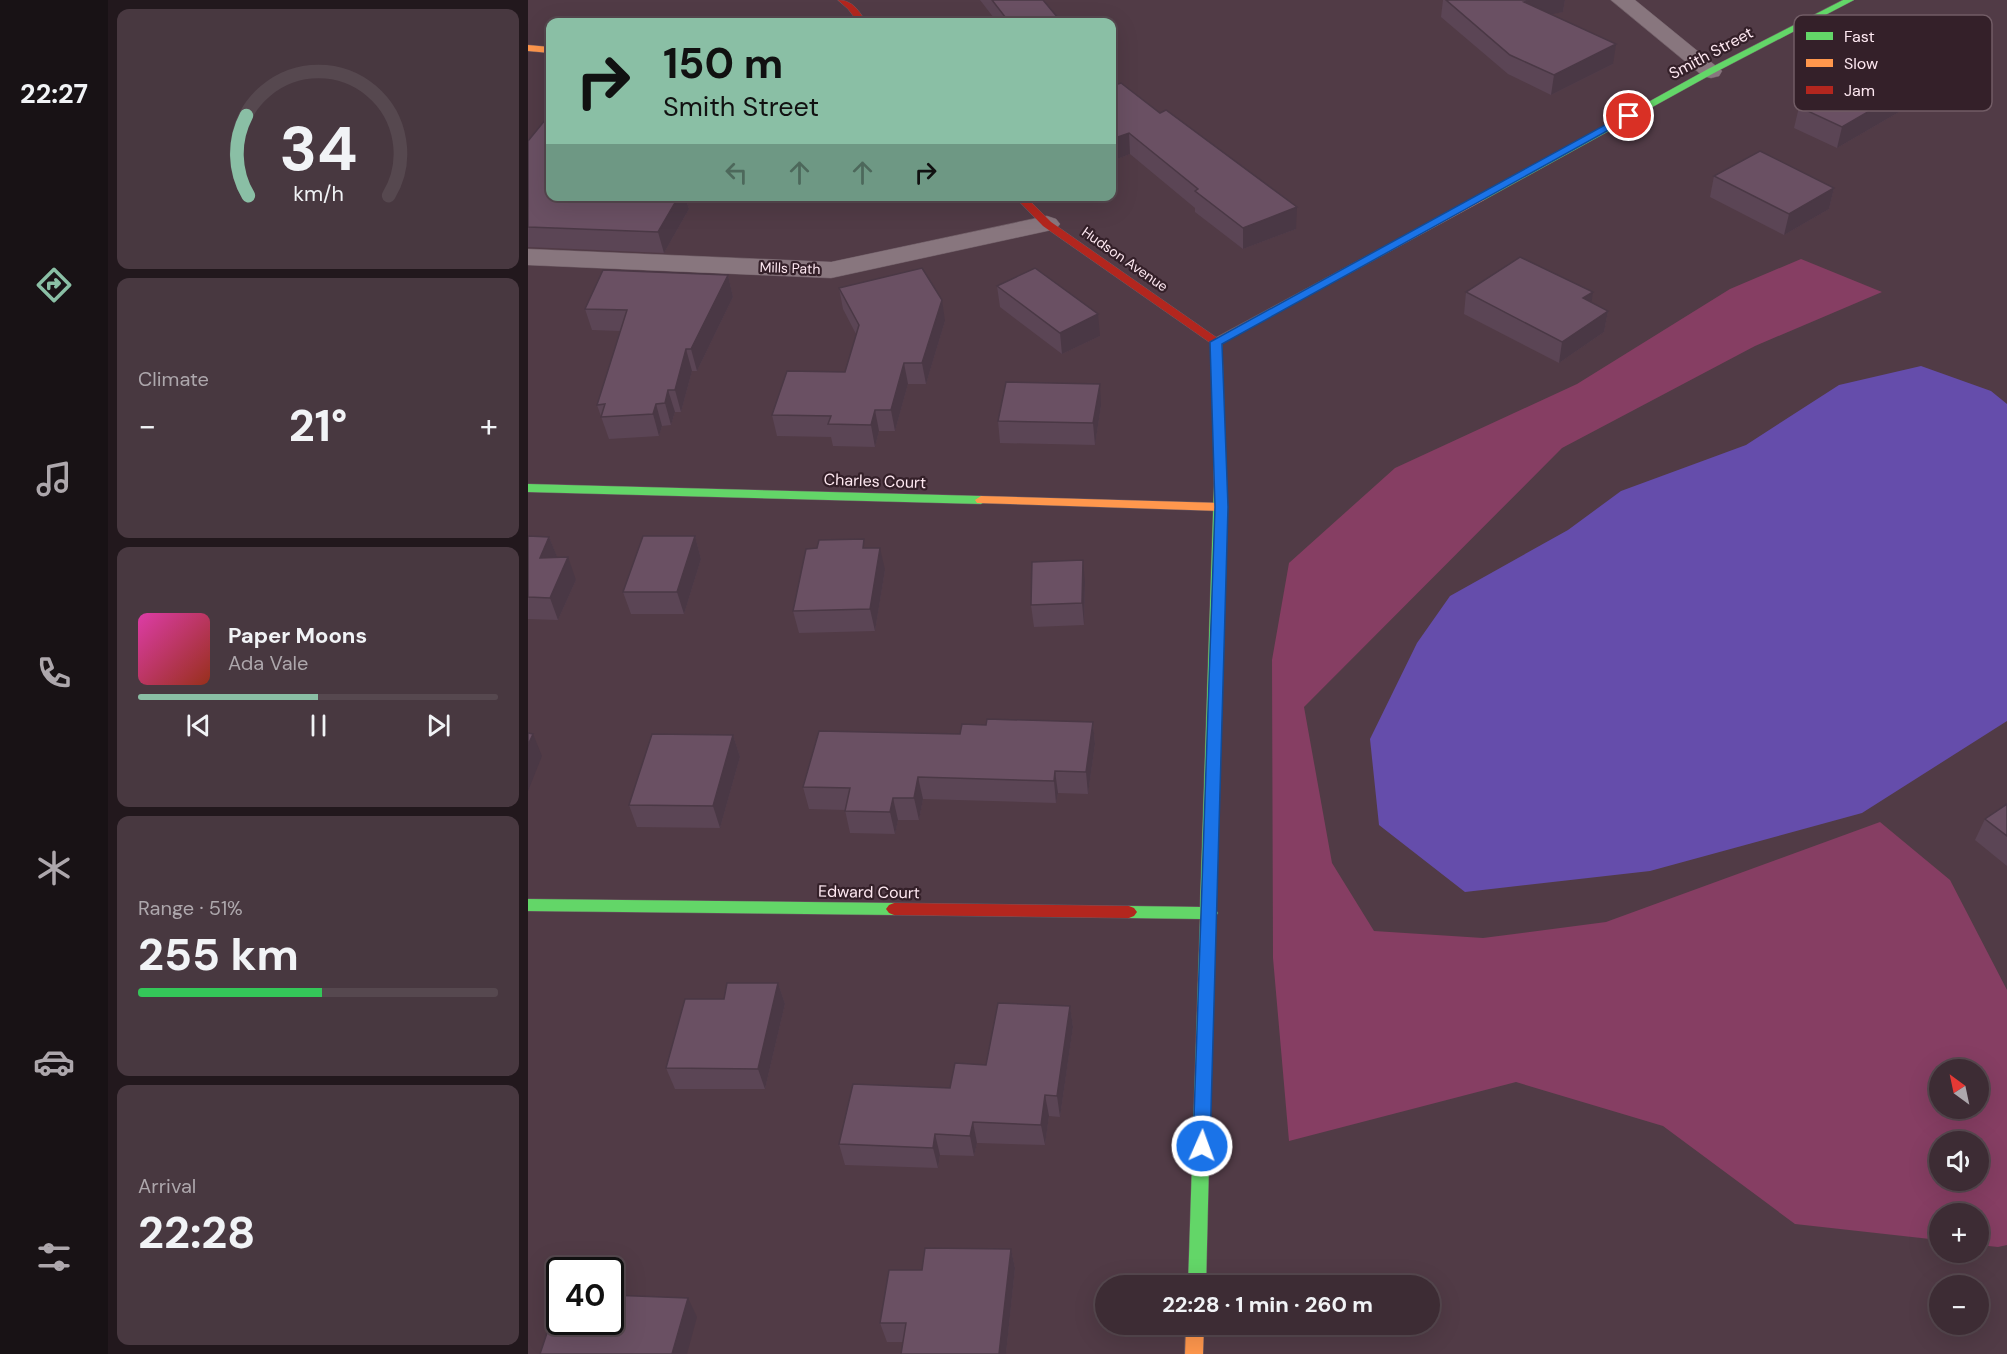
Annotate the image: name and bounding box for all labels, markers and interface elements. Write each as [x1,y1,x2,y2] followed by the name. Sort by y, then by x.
[1794,15,1992,111] legend
[1665,22,1757,84] street label: Smith Street
[1844,26,1875,47] text: Fast
[663,36,783,91] text: 150 m
[564,42,642,120] icon: right
[1844,53,1878,74] text: Slow
[20,76,88,111] text: 22:27
[1844,80,1875,101] text: Jam
[663,89,819,124] text: Smith Street
[1603,90,1654,141] pin
[1612,99,1645,132] icon: arrive
[279,108,357,189] text: 34
[720,156,753,189] icon: left
[783,156,816,189] icon: ahead
[846,156,879,189] icon: ahead
[909,156,942,189] icon: right
[293,180,343,208] text: km/h
[1078,223,1172,295] street label: Hudson Avenue
[759,258,821,278] street label: Mills Path
[33,264,75,306] icon: directions
[138,366,209,392] text: Climate
[289,396,347,455] text: 21°
[138,404,156,447] text: −
[480,404,498,447] text: +
[33,458,75,500] icon: music
[823,469,927,493] street label: Charles Court
[228,621,367,650] text: Paper Moons
[228,650,308,676] text: Ada Vale
[33,652,75,694] icon: phone
[182,709,215,742] icon: previous
[302,709,335,742] icon: pause
[422,709,455,742] icon: next
[33,847,75,889] icon: climate
[818,881,920,903] street label: Edward Court
[138,895,243,921] text: Range · 51%
[138,925,299,984] text: 255 km
[33,1041,75,1083] icon: car
[1929,1059,1989,1119] north arrow
[1929,1059,1989,1335] map controls
[1170,1114,1234,1178] position arrow
[1929,1131,1989,1191] button: sound
[138,1173,196,1199] text: Arrival
[138,1203,256,1262] text: 22:28
[1929,1203,1989,1263] button: +
[33,1236,75,1278] icon: filters
[546,1257,624,1335] speed limit sign: 40
[1929,1275,1989,1335] button: −
[1162,1290,1373,1319] text: 22:28 · 1 min · 260 m

